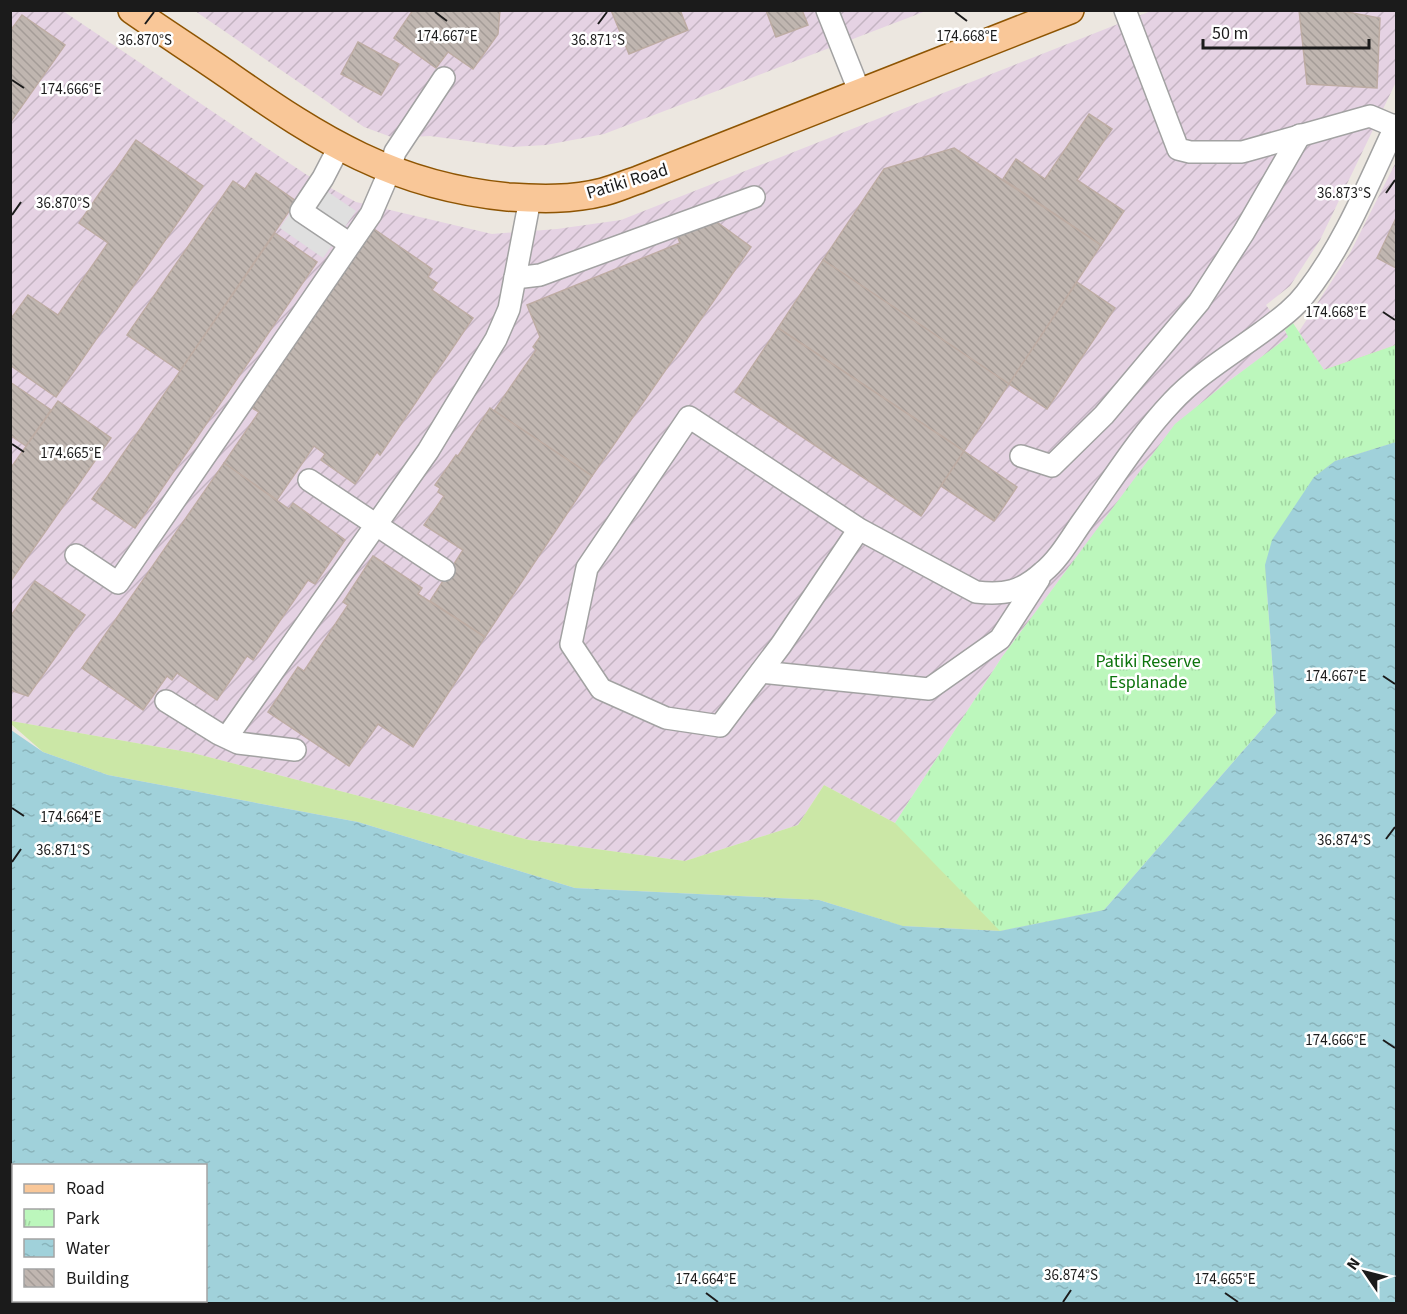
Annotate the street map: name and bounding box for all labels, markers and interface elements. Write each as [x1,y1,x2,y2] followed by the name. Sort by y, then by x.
[1203,12,1370,50] scale bar
[1212,21,1248,46] text: 50 m
[416,26,478,47] text: 174.667°E
[936,26,998,47] text: 174.668°E
[118,30,172,51] text: 36.870°S
[571,30,625,51] text: 36.871°S
[40,79,102,100] text: 174.666°E
[583,157,671,206] street label: Patiki Road
[1317,183,1371,204] text: 36.873°S
[36,193,90,214] text: 36.870°S
[1305,302,1367,323] text: 174.668°E
[40,443,102,464] text: 174.665°E
[1095,649,1201,695] park label: Patiki Reserve Esplanade
[1305,666,1367,687] text: 174.667°E
[40,807,102,828] text: 174.664°E
[1317,830,1371,851] text: 36.874°S
[36,840,90,861] text: 36.871°S
[1305,1030,1367,1051] text: 174.666°E
[12,1164,207,1302] legend
[66,1176,105,1201] text: Road
[66,1206,100,1231] text: Park
[66,1236,110,1261] text: Water
[1335,1242,1395,1302] north arrow
[1341,1253,1366,1275] text: N
[1044,1265,1098,1286] text: 36.874°S
[66,1266,129,1291] text: Building
[675,1269,737,1290] text: 174.664°E
[1194,1269,1256,1290] text: 174.665°E

